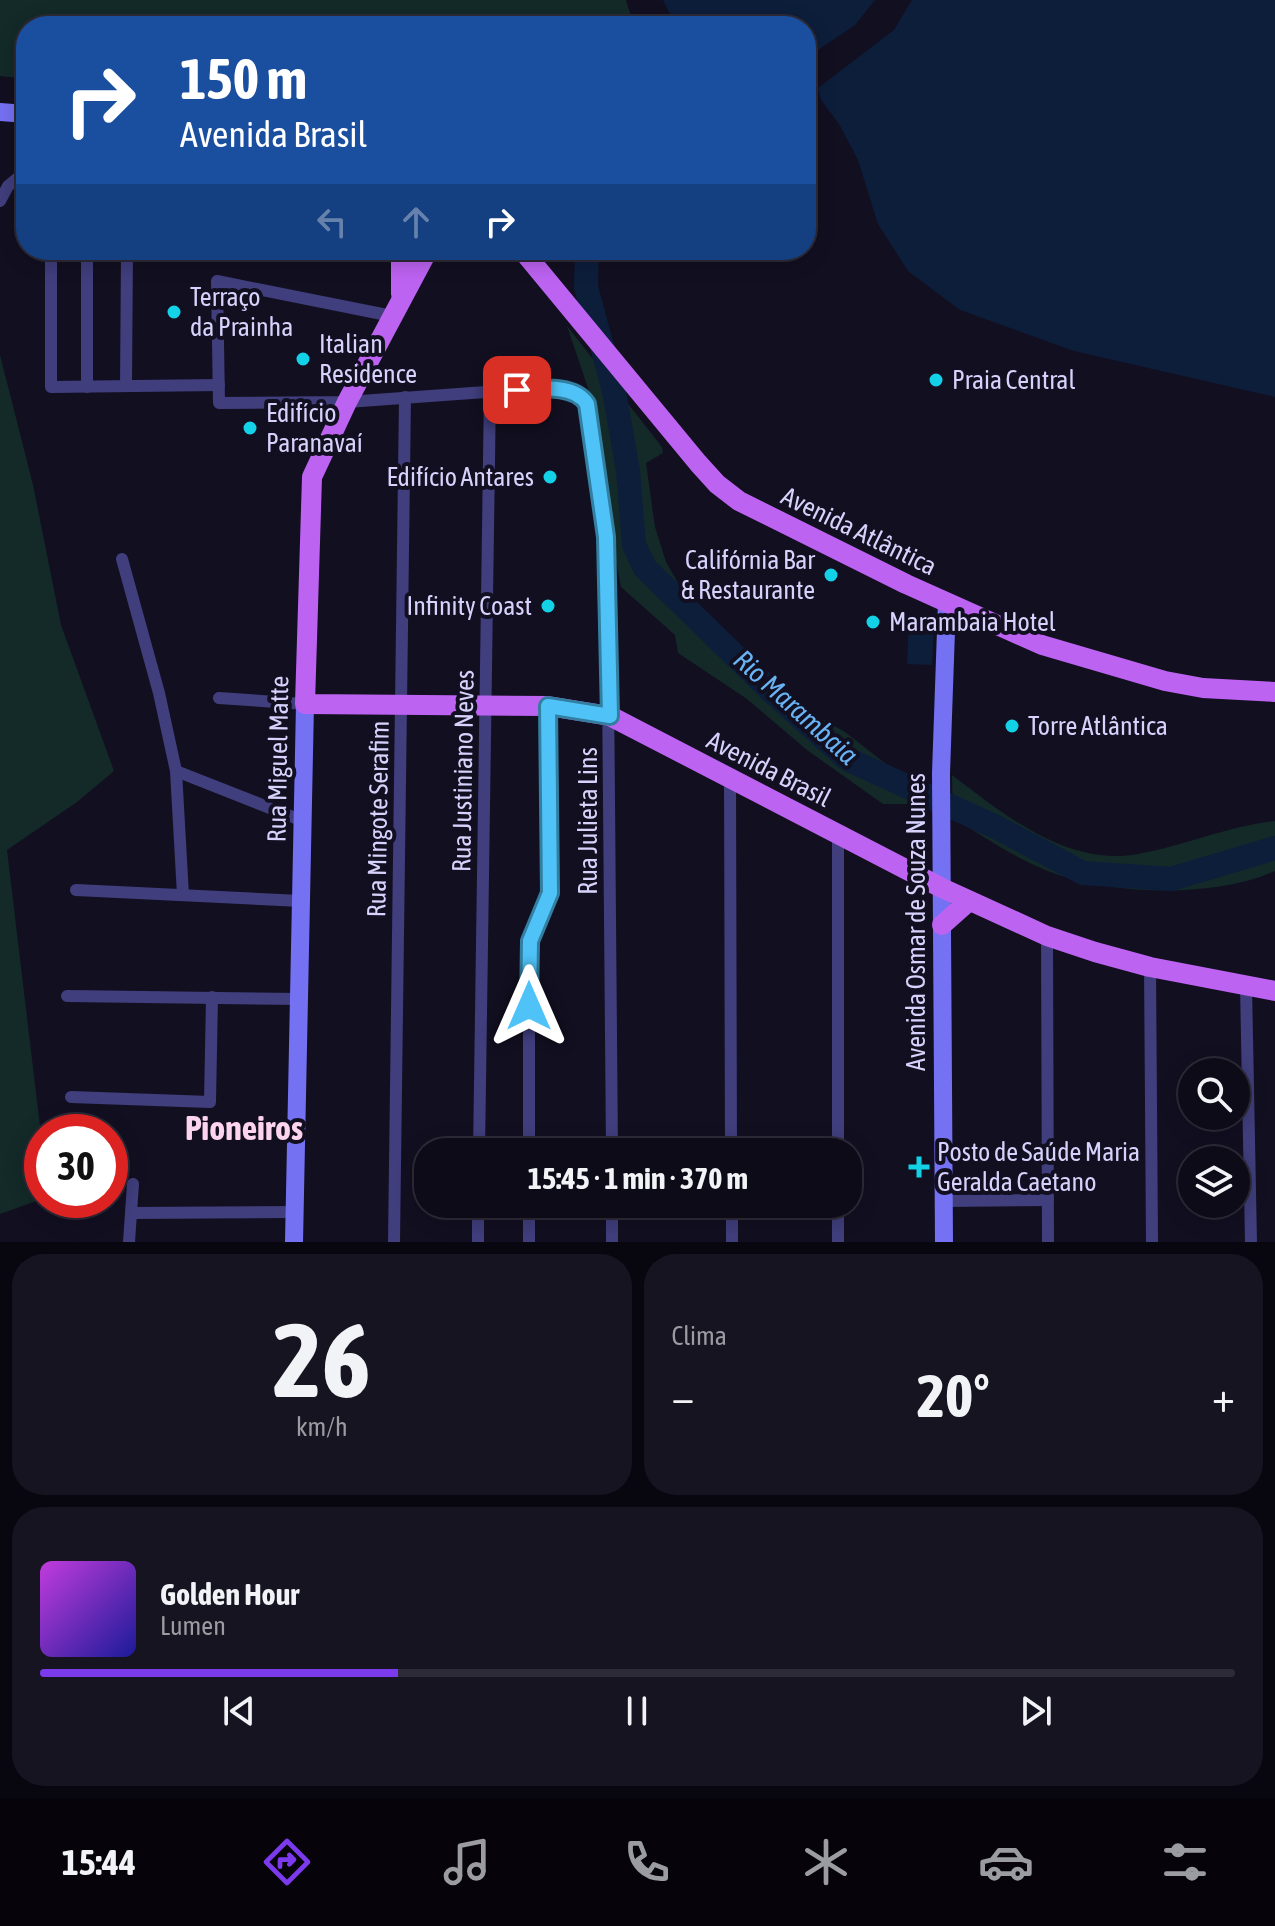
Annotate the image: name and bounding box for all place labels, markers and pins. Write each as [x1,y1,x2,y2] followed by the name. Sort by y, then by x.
[190,282,293,342] place label: Terraço da Prainha
[165,303,183,321] marker: Terraço da Prainha
[319,329,417,389] place label: Italian Residence
[294,350,312,368] marker: Italian Residence
[483,356,551,424] pin
[952,365,1075,395] place label: Praia Central
[927,371,945,389] marker: Praia Central
[266,398,363,458] place label: Edifício Paranavaí
[241,419,259,437] marker: Edifício Paranavaí
[387,462,534,492] place label: Edifício Antares
[541,468,559,486] marker: Edifício Antares
[681,545,815,605] place label: Califórnia Bar & Restaurante
[822,566,840,584] marker: Califórnia Bar & Restaurante
[407,591,532,621] place label: Infinity Coast
[539,597,557,615] marker: Infinity Coast
[889,607,1056,637] place label: Marambaia Hotel
[864,613,882,631] marker: Marambaia Hotel
[1028,711,1168,741] place label: Torre Atlântica
[1003,717,1021,735] marker: Torre Atlântica
[937,1137,1140,1197] place label: Posto de Saúde Maria Geralda Caetano
[908,1156,930,1178] marker: Posto de Saúde Maria Geralda Caetano

